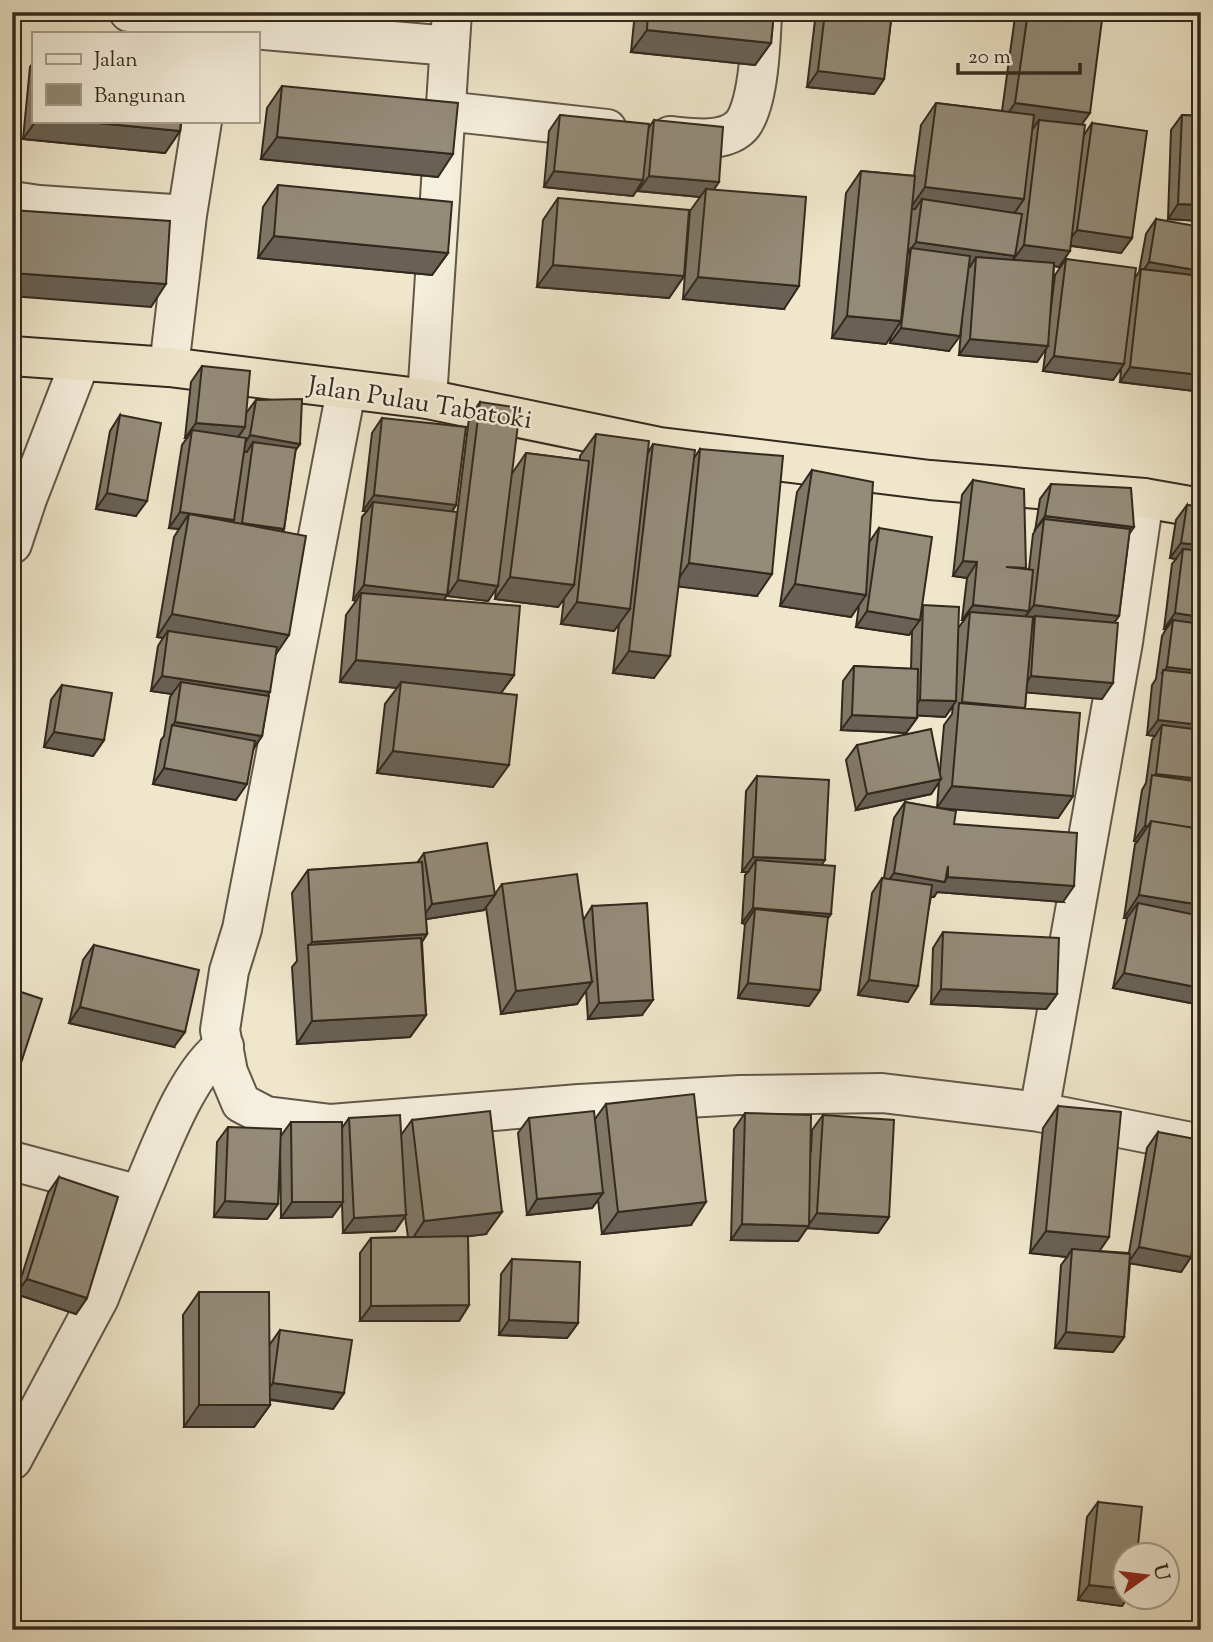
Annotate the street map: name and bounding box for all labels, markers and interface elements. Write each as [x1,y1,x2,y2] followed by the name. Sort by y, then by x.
[32,32,259,122] legend
[958,32,1080,76] scale bar
[968,43,1011,73] text: 20 m
[93,46,138,76] text: Jalan
[94,82,186,112] text: Bangunan
[303,368,535,440] street label: Jalan Pulau Tabatoki
[1112,1540,1182,1610] north arrow
[1145,1562,1175,1584] text: U

